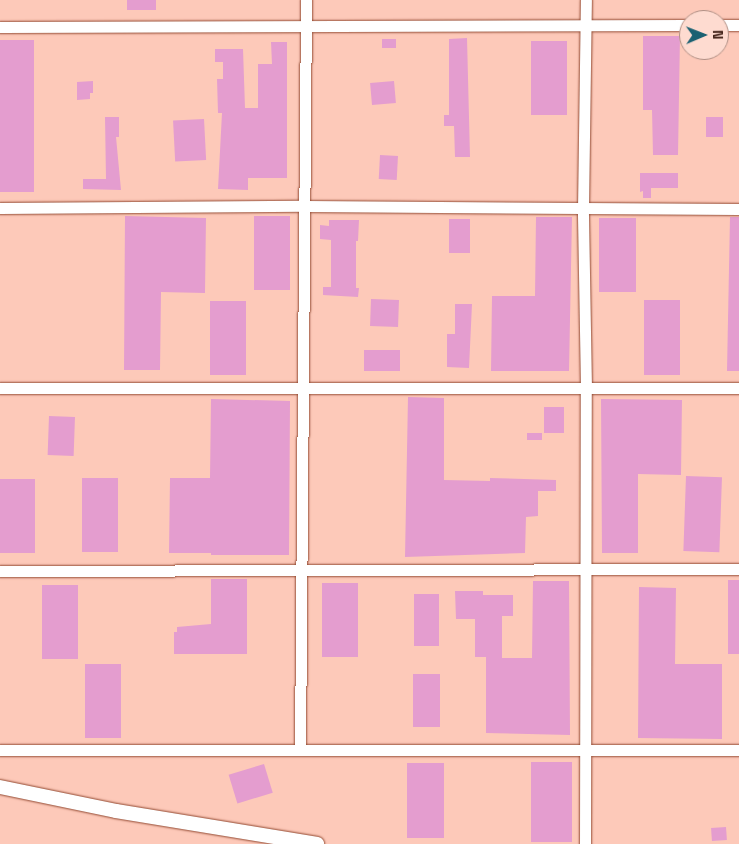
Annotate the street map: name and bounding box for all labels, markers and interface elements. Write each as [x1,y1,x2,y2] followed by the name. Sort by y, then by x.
[679,10,729,60] north arrow
[709,30,727,40] text: N

